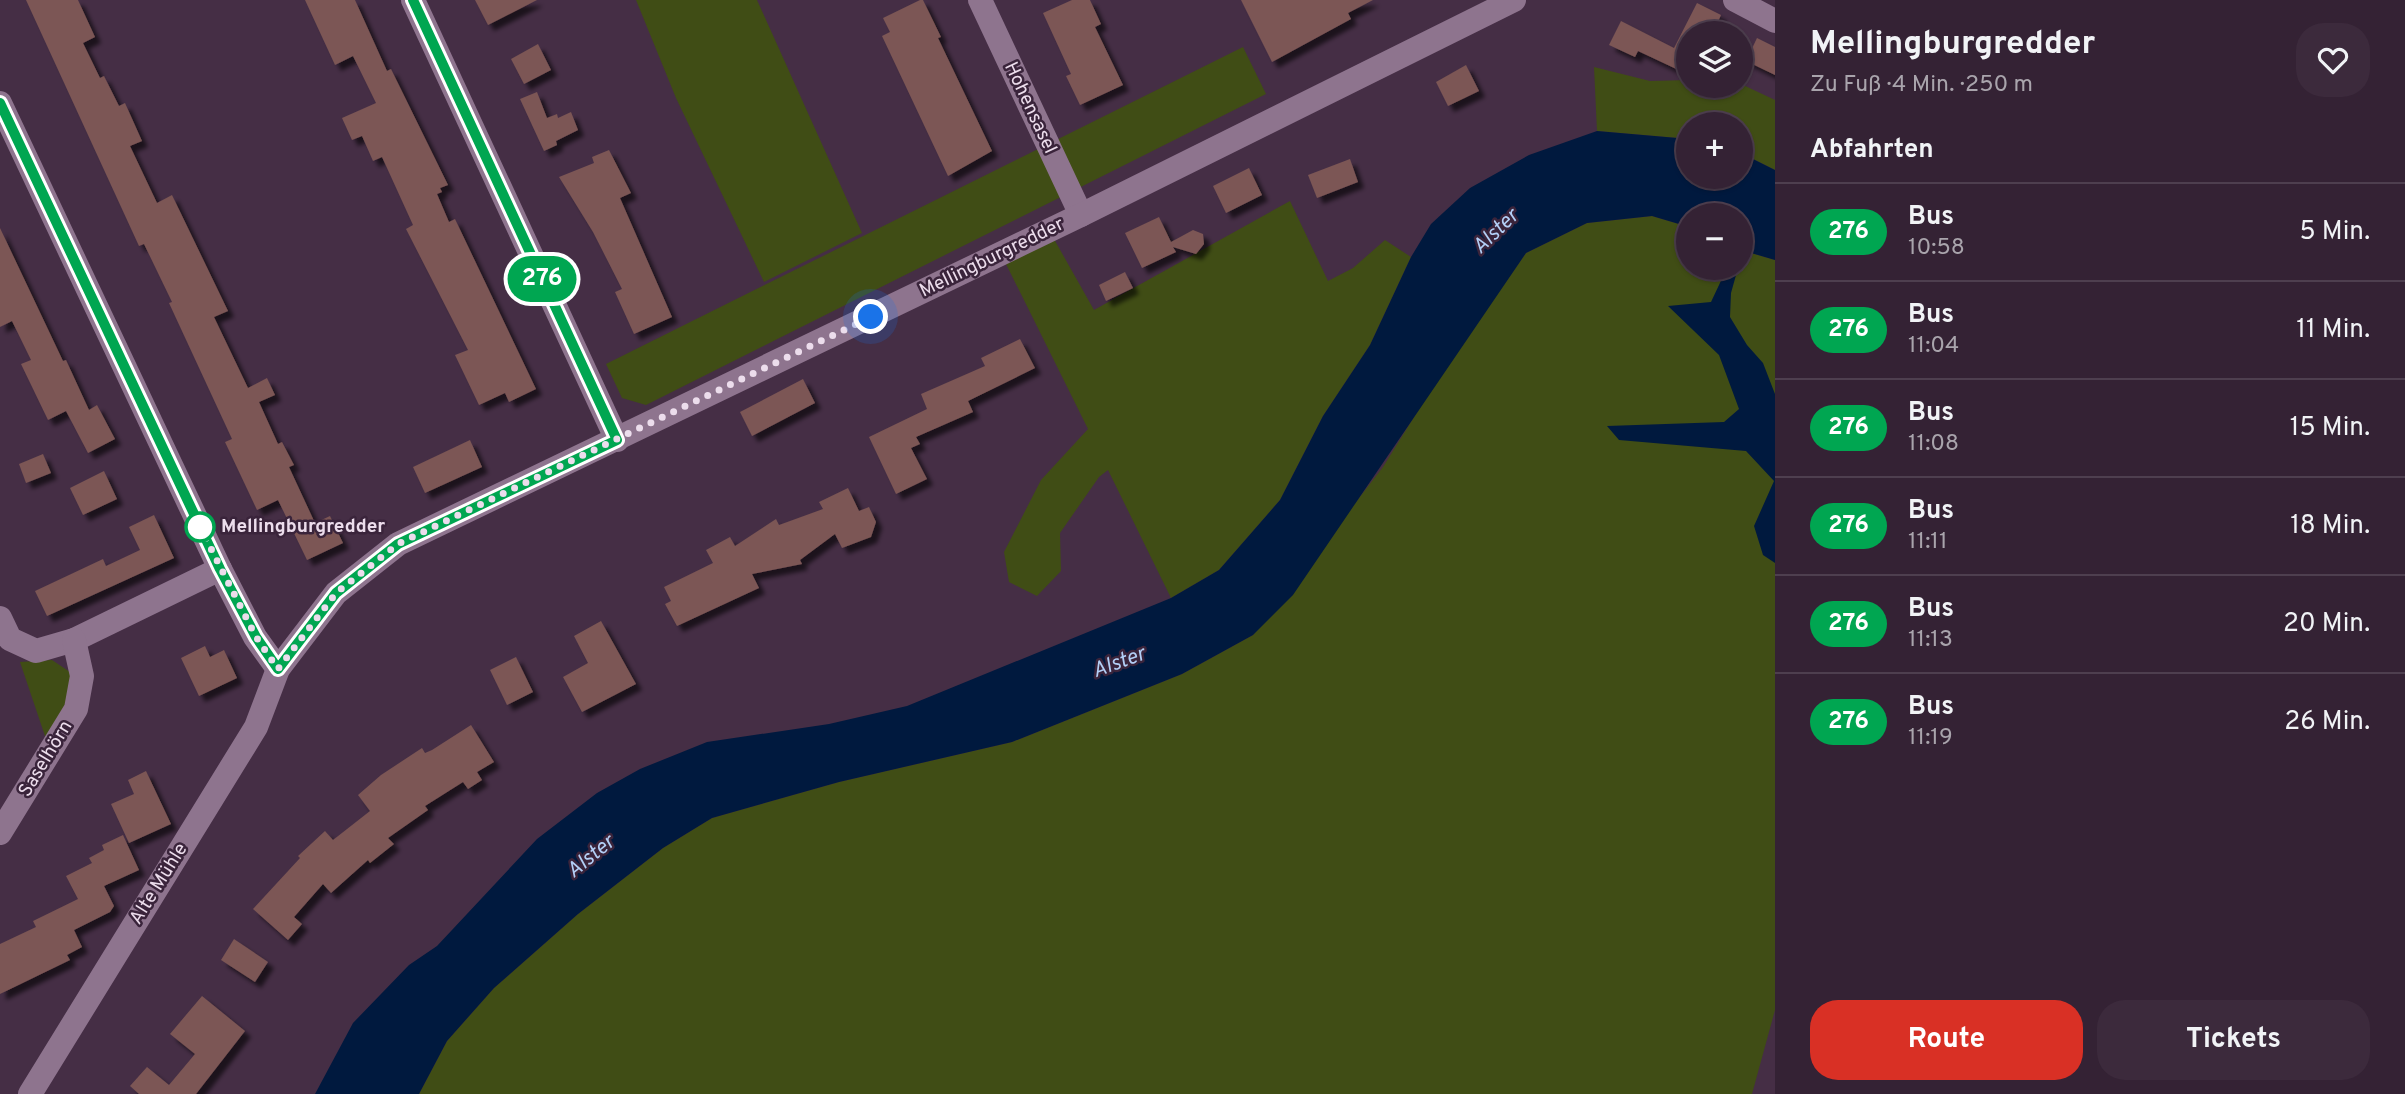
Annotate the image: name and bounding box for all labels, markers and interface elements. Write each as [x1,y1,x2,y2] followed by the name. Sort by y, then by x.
[1676,21,1753,280] map controls
[1676,21,1753,98] button: layers
[2296,23,2370,97] button: heart
[1810,24,2095,66] text: Mellingburgredder
[998,58,1062,158] street label: Hohensasel
[1810,71,2033,100] text: Zu Fuß · 4 Min. · 250 m
[1676,112,1753,189] button: +
[1810,134,1934,167] text: Abfahrten
[1908,201,1954,234] text: Bus
[1467,202,1526,261] water label: Alster
[1676,203,1753,280] button: −
[916,212,1069,303] street label: Mellingburgredder
[2300,216,2370,249] text: 5 Min.
[1828,217,1869,247] text: 276
[1908,234,1965,263] text: 10:58
[502,256,582,302] line badge: 276
[522,264,562,294] text: 276
[853,299,888,334] your location
[1908,299,1954,332] text: Bus
[2296,314,2370,347] text: 11 Min.
[1828,315,1869,345] text: 276
[1908,332,1959,361] text: 11:04
[1908,397,1954,430] text: Bus
[2290,412,2370,445] text: 15 Min.
[1828,413,1869,443] text: 276
[1908,430,1959,459] text: 11:08
[1908,495,1954,528] text: Bus
[2290,510,2370,543] text: 18 Min.
[1828,511,1869,541] text: 276
[185,512,215,542] marker: Mellingburgredder
[221,515,385,539] place label: Mellingburgredder
[1908,528,1948,557] text: 11:11
[1908,593,1954,626] text: Bus
[2283,608,2370,641] text: 20 Min.
[1828,609,1869,639] text: 276
[1908,626,1953,655] text: 11:13
[1089,640,1151,685] water label: Alster
[1908,691,1954,724] text: Bus
[2284,706,2370,739] text: 26 Min.
[1828,707,1869,737] text: 276
[14,716,78,802] street label: Saselhörn
[1908,724,1953,753] text: 11:19
[561,828,622,885] water label: Alster
[125,839,193,929] street label: Alte Mühle
[1810,1000,2083,1080] button: Route
[2097,1000,2370,1080] button: Tickets

